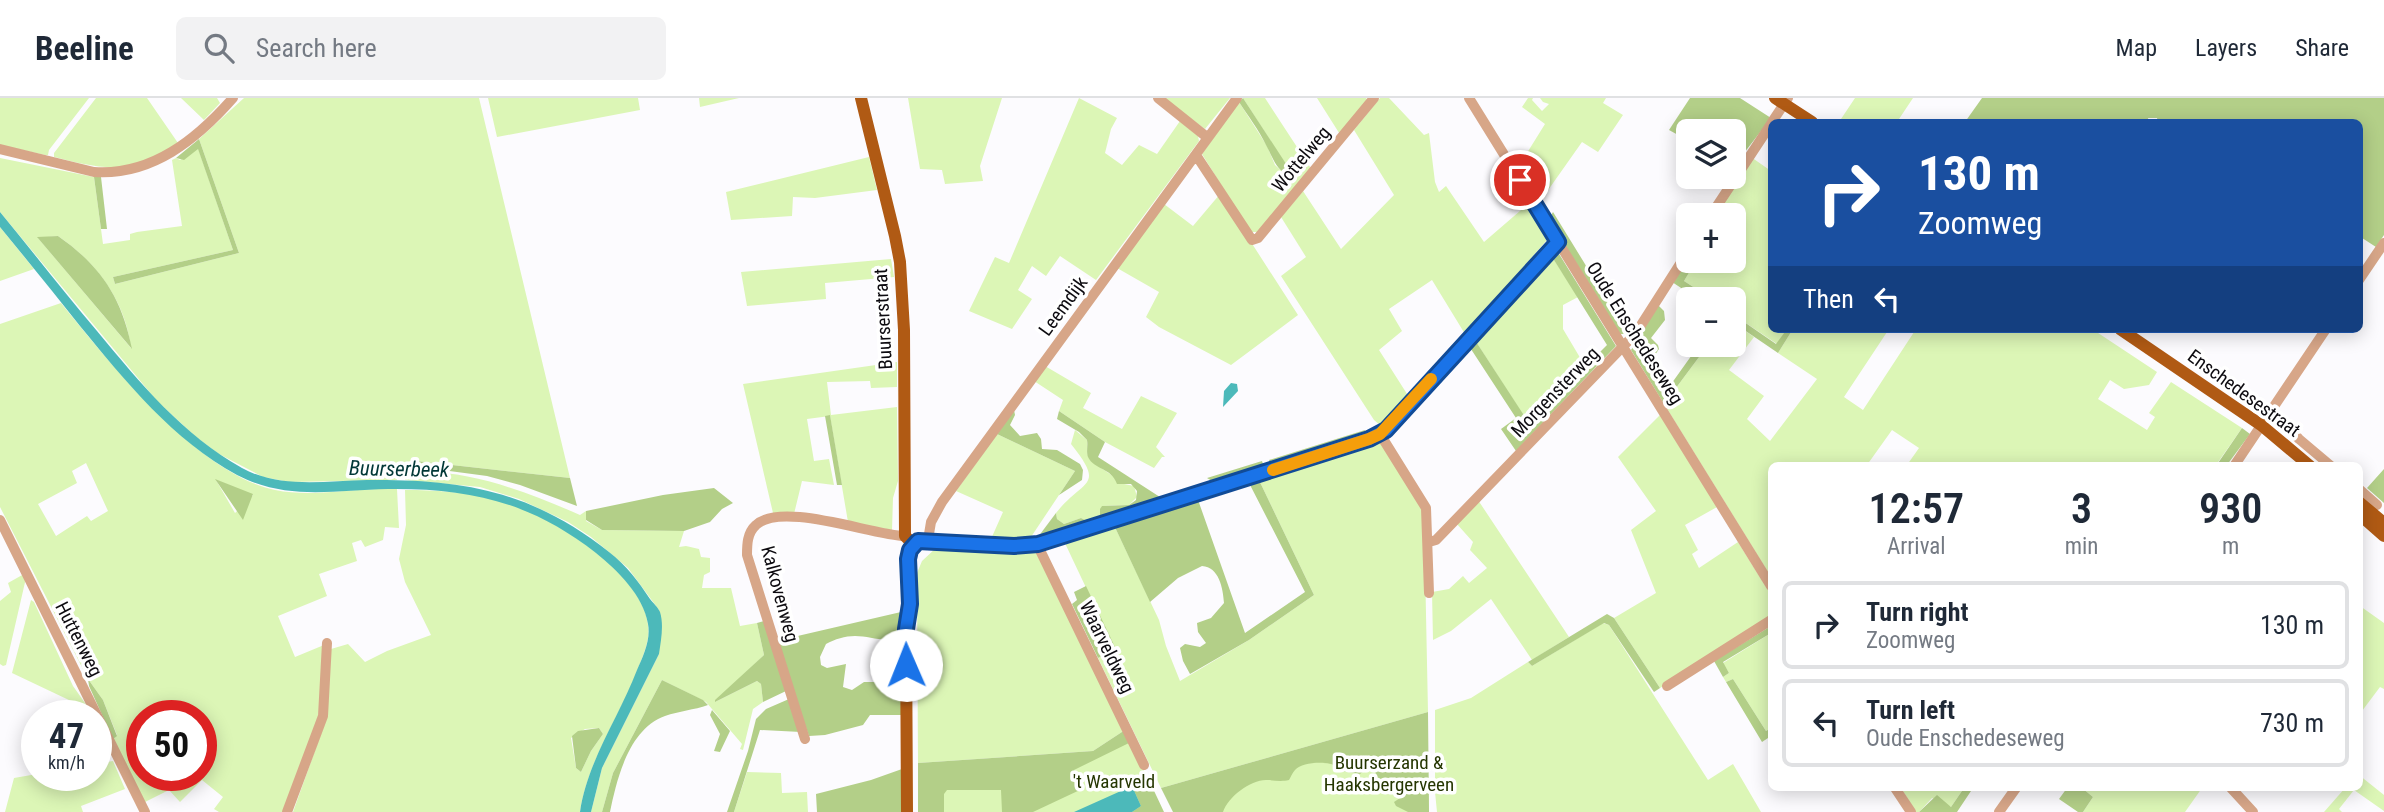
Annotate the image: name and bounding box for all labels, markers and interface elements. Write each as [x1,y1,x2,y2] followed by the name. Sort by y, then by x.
[176,17,666,80] search box
[35,29,134,68] text: Beeline
[200,29,238,67] icon: search
[256,33,377,63] text: Search here
[2116,34,2157,62] text: Map
[2195,34,2257,62] text: Layers
[2295,34,2349,62] text: Share
[1676,119,1746,357] map controls
[1676,119,1746,189] button: layers
[1267,121,1335,197] street label: Wottelweg
[1918,145,2040,202] text: 130 m
[1803,147,1894,238] icon: right
[1490,150,1550,210] pin
[1501,161,1539,199] icon: arrive
[1676,203,1746,273] button: +
[1918,204,2042,242] text: Zoomweg
[1582,257,1688,409] street label: Oude Enschedeseweg
[869,268,897,370] street label: Buurserstraat
[1034,271,1092,340] street label: Leemdijk
[1868,280,1906,318] icon: left
[1803,284,1854,314] text: Then
[1676,287,1746,357] button: −
[1506,342,1604,442] street label: Morgensterweg
[2183,344,2305,442] street label: Enschedesestraat
[349,456,450,482] water label: Buurserbeek
[1869,484,1964,533] text: 12:57
[2071,484,2092,533] text: 3
[2199,484,2262,533] text: 930
[1887,533,1946,560] text: Arrival
[2065,533,2098,560] text: min
[2222,533,2239,560] text: m
[756,543,804,645] street label: Kalkovenweg
[1075,597,1139,697] street label: Waarveldweg
[1866,597,1968,627] text: Turn right
[50,598,108,680] street label: Huttenweg
[1807,606,1845,644] icon: right
[2260,610,2324,640] text: 130 m
[1866,627,1955,654] text: Zoomweg
[869,628,943,702] position arrow
[1866,695,1955,725] text: Turn left
[126,700,217,791] speed limit sign: 50
[1807,704,1845,742] icon: left
[2260,708,2324,738] text: 730 m
[49,716,84,757] text: 47
[1866,725,2065,752] text: Oude Enschedeseweg
[1324,751,1454,796] park label: Buurserzand & Haaksbergerveen
[48,752,85,773] text: km/h
[1073,770,1155,793] park label: 't Waarveld

